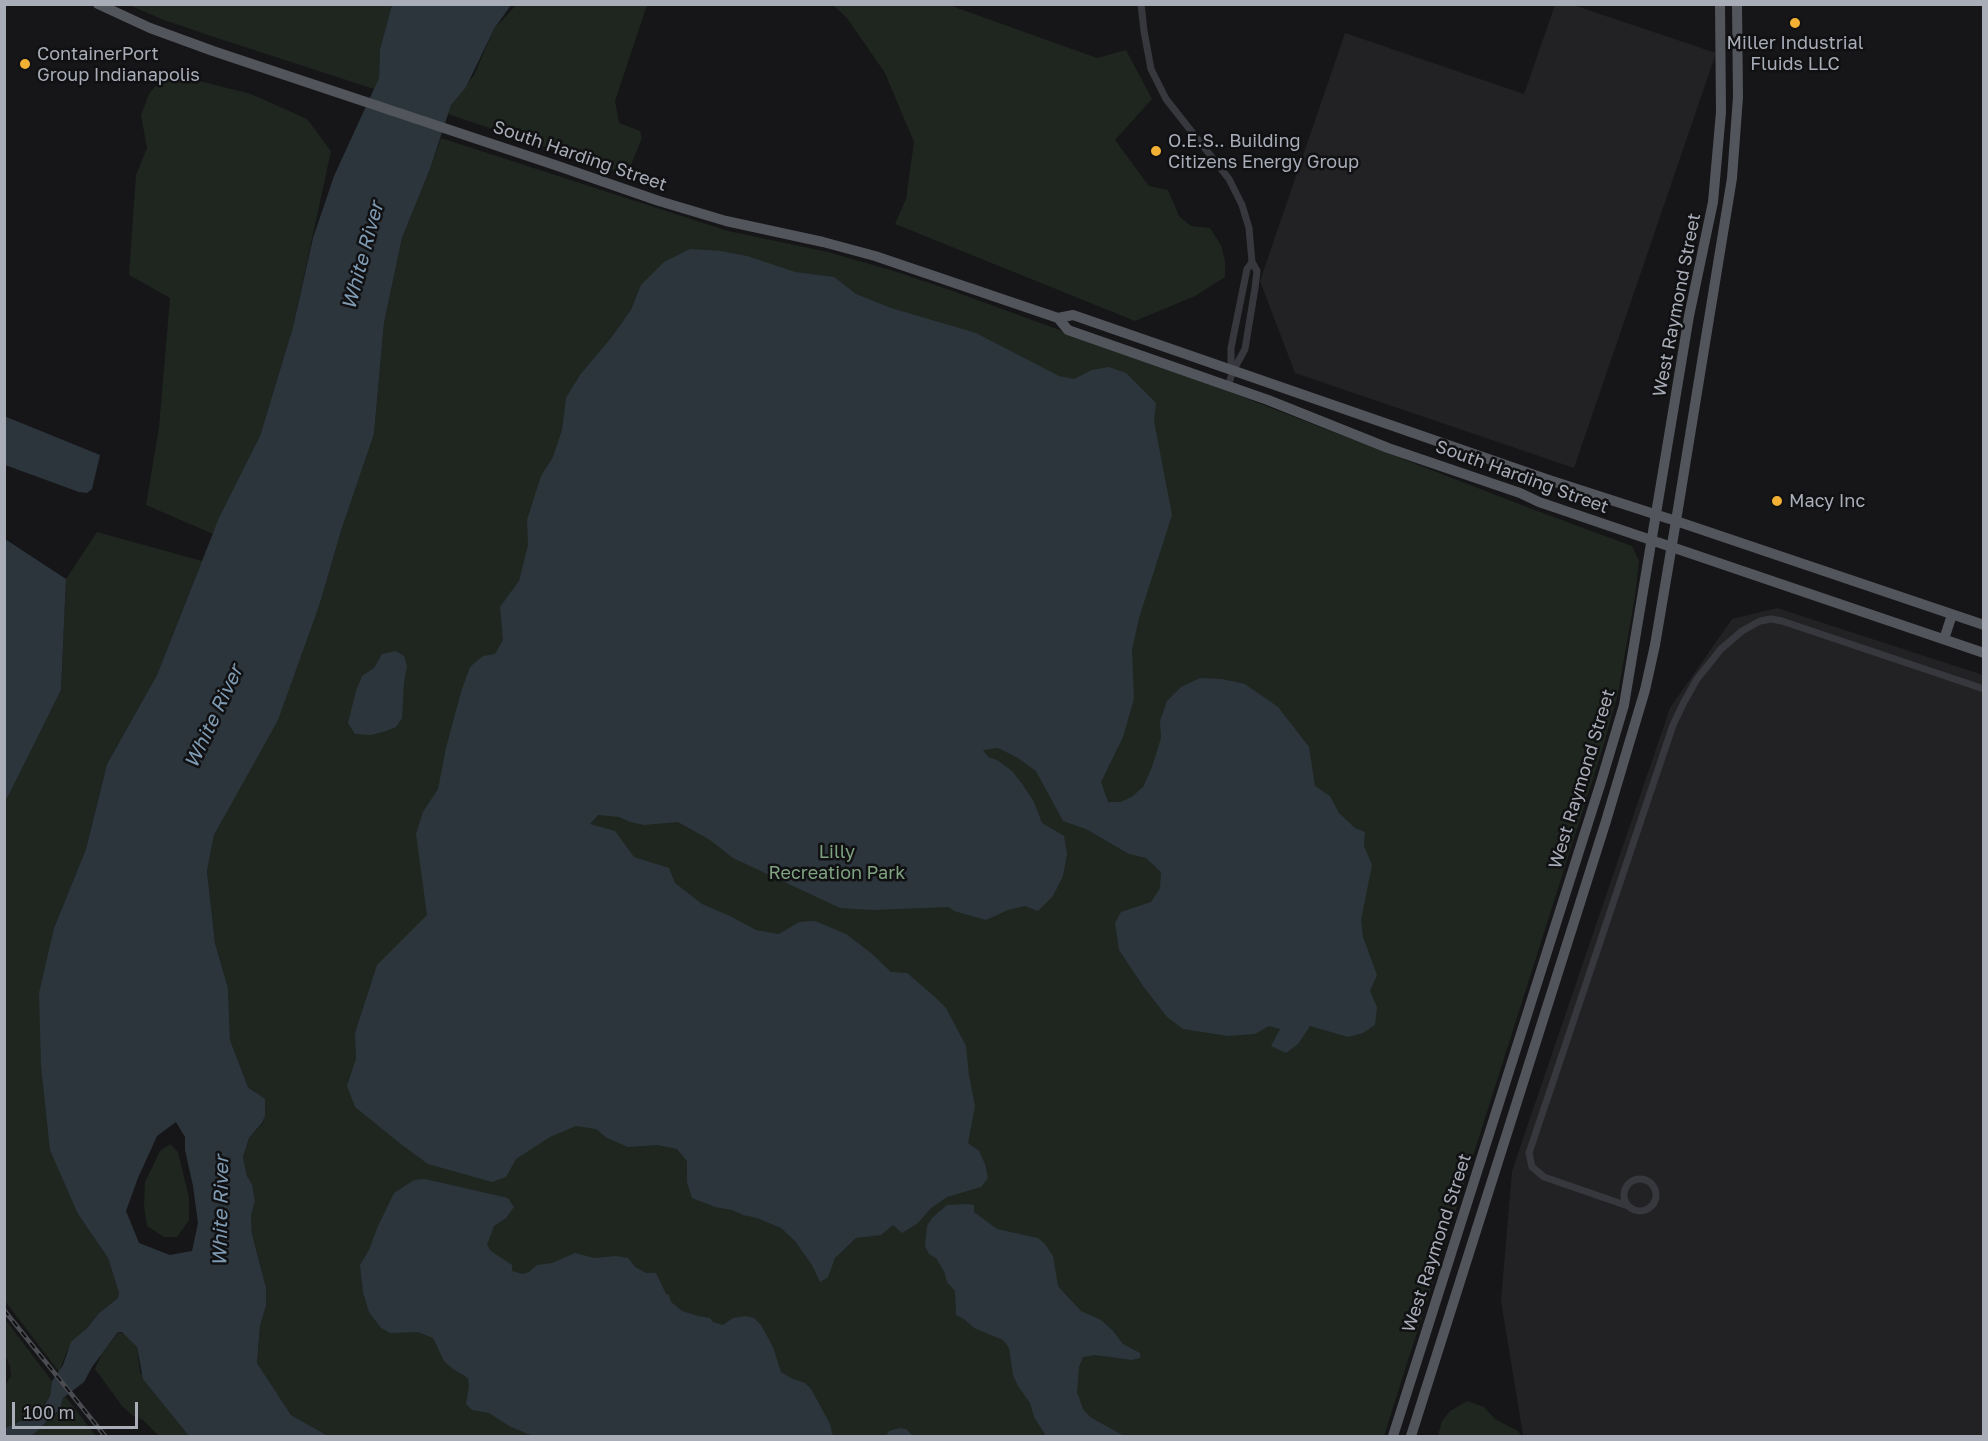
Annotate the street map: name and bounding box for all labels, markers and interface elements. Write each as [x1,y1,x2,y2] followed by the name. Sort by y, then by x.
[1788,16,1802,30] marker: Miller Industrial Fluids LLC
[1727,32,1863,74] place label: Miller Industrial Fluids LLC
[37,43,200,86] place label: ContainerPort Group Indianapolis
[18,57,32,71] marker: ContainerPort Group Indianapolis
[490,116,670,196] street label: South Harding Street
[1168,130,1359,172] place label: O.E.S.. Building Citizens Energy Group
[1149,144,1163,158] marker: O.E.S.. Building Citizens Energy Group
[337,199,389,313] water label: White River
[1649,211,1705,399] street label: West Raymond Street
[1433,436,1611,518] street label: South Harding Street
[1789,490,1865,512] place label: Macy Inc
[1770,494,1784,508] marker: Macy Inc
[180,662,248,772] water label: White River
[1544,687,1620,871] street label: West Raymond Street
[769,841,905,884] park label: Lilly Recreation Park
[1398,1151,1476,1335] street label: West Raymond Street
[208,1155,234,1267] water label: White River
[15,1390,141,1428] scale bar
[23,1401,74,1423] text: 100 m

